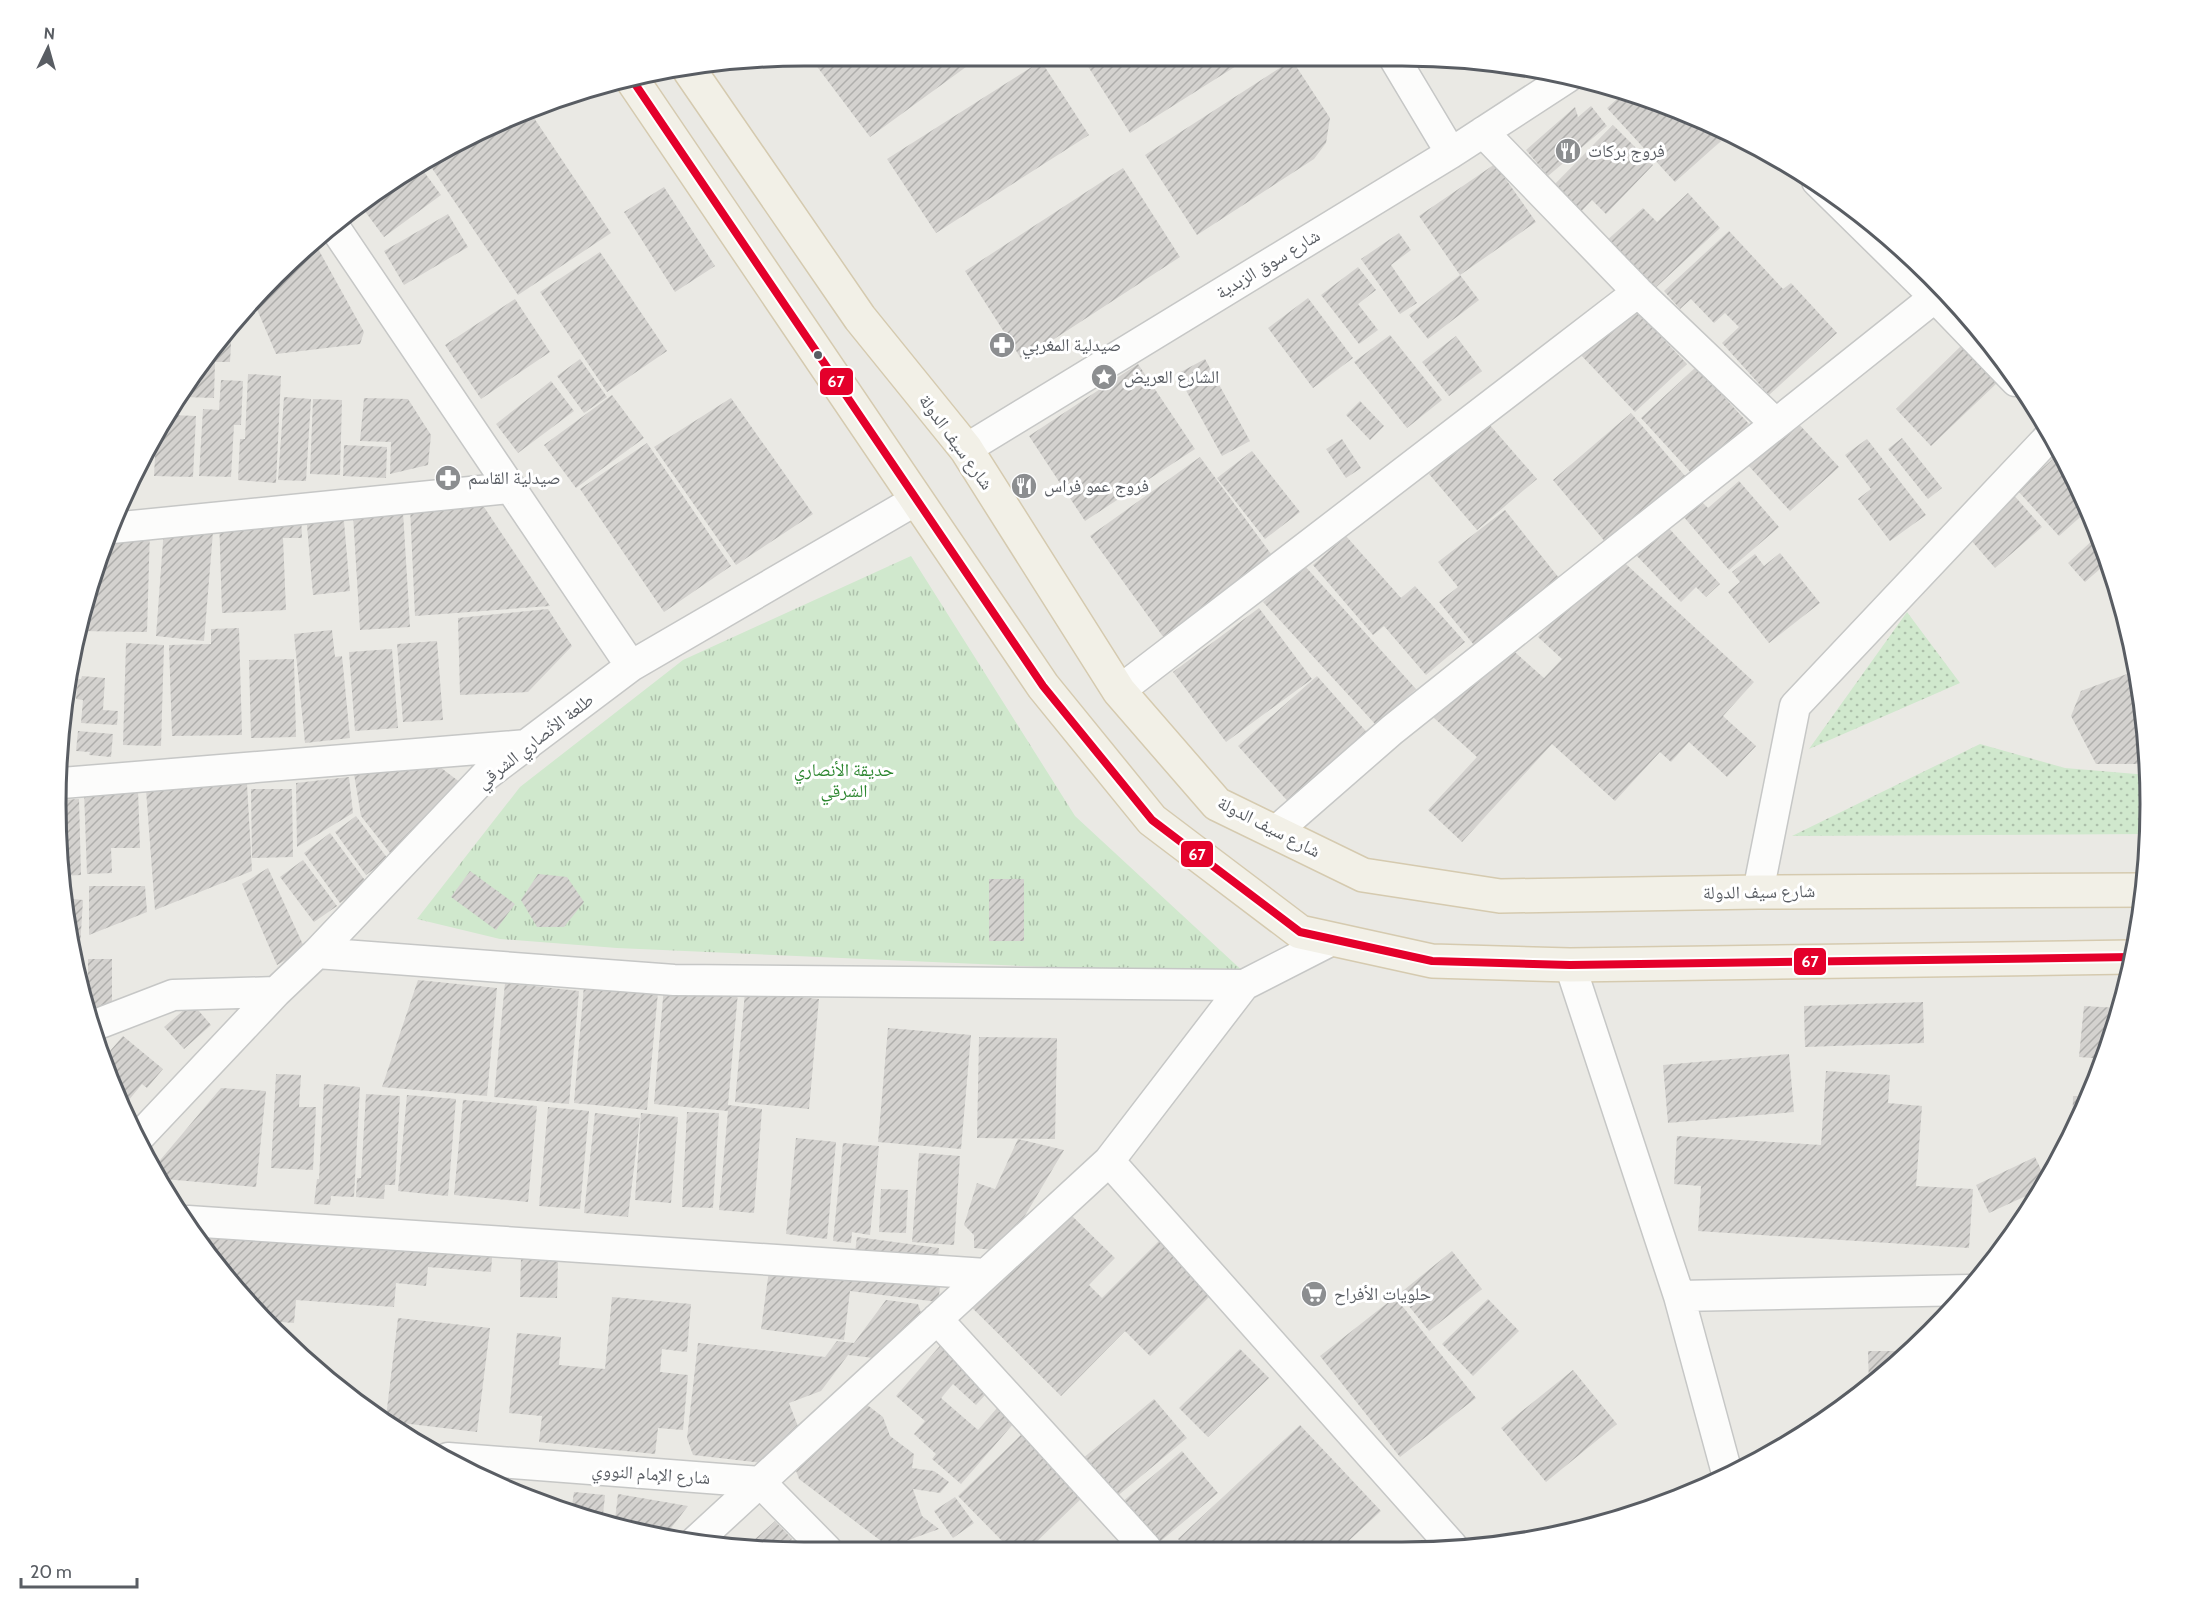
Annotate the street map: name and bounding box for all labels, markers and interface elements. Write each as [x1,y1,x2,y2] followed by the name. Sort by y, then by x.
[18,18,78,78] north arrow
[43,24,56,44] text: N
[1553,136,1583,166] restaurant icon: فروج بركات
[1588,140,1665,163] place label: فروج بركات
[1212,224,1324,304] street label: شارع سوق الزبدية
[987,330,1017,360] pharmacy icon: صيدلية المغربي
[1022,334,1121,360] place label: صيدلية المغربي
[812,349,824,361] unlabelled marker
[1089,362,1119,392] place icon: الشارع العريض
[1124,366,1219,388] place label: الشارع العريض
[819,367,854,396] line badge: 67
[827,372,845,391] text: 67
[914,390,998,494] street label: شارع سيف الدولة
[433,463,463,493] pharmacy icon: صيدلية القاسم
[468,467,561,490] place label: صيدلية القاسم
[1009,471,1039,501] restaurant icon: فروج عمو فراس
[1044,475,1149,498] place label: فروج عمو فراس
[472,688,600,796] street label: طلعة الأنصاري الشرقي
[794,759,894,806] park label: حديقة الأنصاري الشرقي
[1214,792,1324,862] street label: شارع سيف الدولة
[1180,840,1214,868] line badge: 67
[1188,845,1206,864] text: 67
[1703,880,1815,904] street label: شارع سيف الدولة
[1793,947,1827,976] line badge: 67
[1801,952,1819,971] text: 67
[1299,1279,1329,1309] supermarket icon: حلويات الأفراح
[1334,1283,1431,1306] place label: حلويات الأفراح
[591,1459,711,1493] street label: شارع الإمام النووي
[21,1551,136,1589] scale bar
[30,1561,72,1583] text: 20 m

